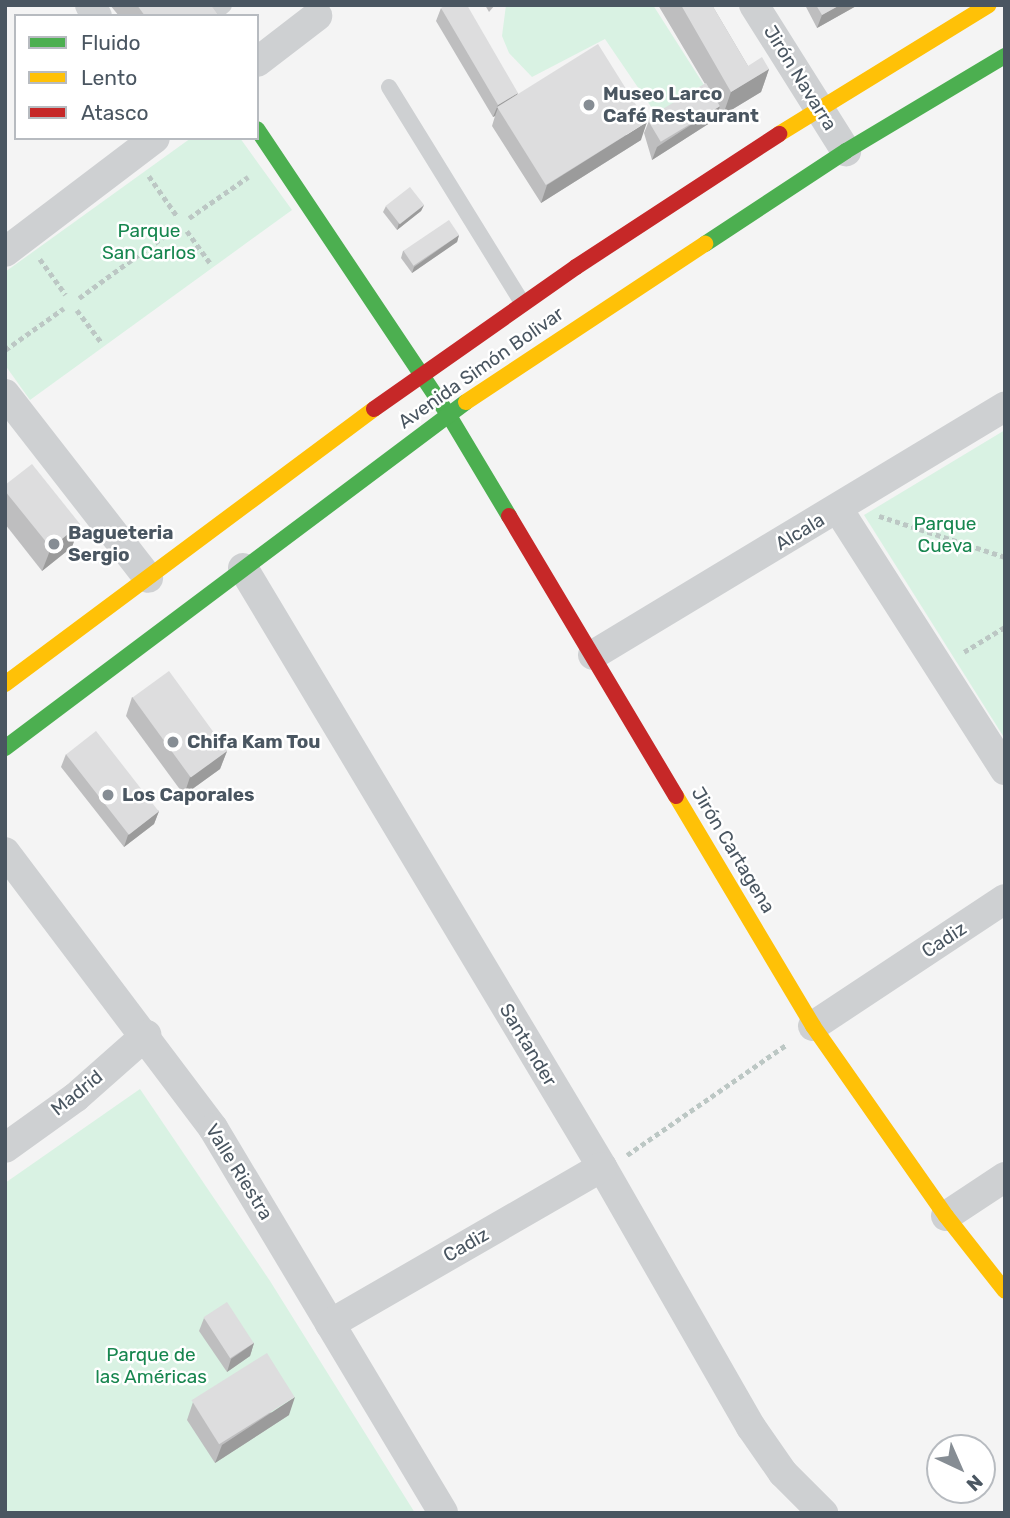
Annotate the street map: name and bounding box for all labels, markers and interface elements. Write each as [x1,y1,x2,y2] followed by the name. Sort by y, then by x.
[14,14,259,140] legend
[759,21,841,135] street label: Jirón Navarra
[81,30,141,55] text: Fluido
[81,65,137,90] text: Lento
[603,83,759,127] place label: Museo Larco Café Restaurant
[581,97,597,113] marker: Museo Larco Café Restaurant
[81,100,149,125] text: Atasco
[102,220,196,264] park label: Parque San Carlos
[394,302,568,434] street label: Avenida Simón Bolivar
[771,508,829,556] street label: Alcala
[914,513,976,557] park label: Parque Cueva
[68,522,173,566] place label: Bagueteria Sergio
[46,536,62,552] marker: Bagueteria Sergio
[187,731,321,753] place label: Chifa Kam Tou
[165,734,181,750] marker: Chifa Kam Tou
[686,783,780,917] street label: Jirón Cartagena
[122,784,254,806] place label: Los Caporales
[100,787,116,803] marker: Los Caporales
[917,917,971,963] street label: Cadiz
[494,1000,562,1090] street label: Santander
[47,1065,107,1121] street label: Madrid
[201,1120,277,1224] street label: Valle Riestra
[439,1223,493,1267] street label: Cadiz
[95,1344,207,1388] park label: Parque de las Américas
[926,1434,996,1504] north arrow
[962,1470,987,1496] text: N

